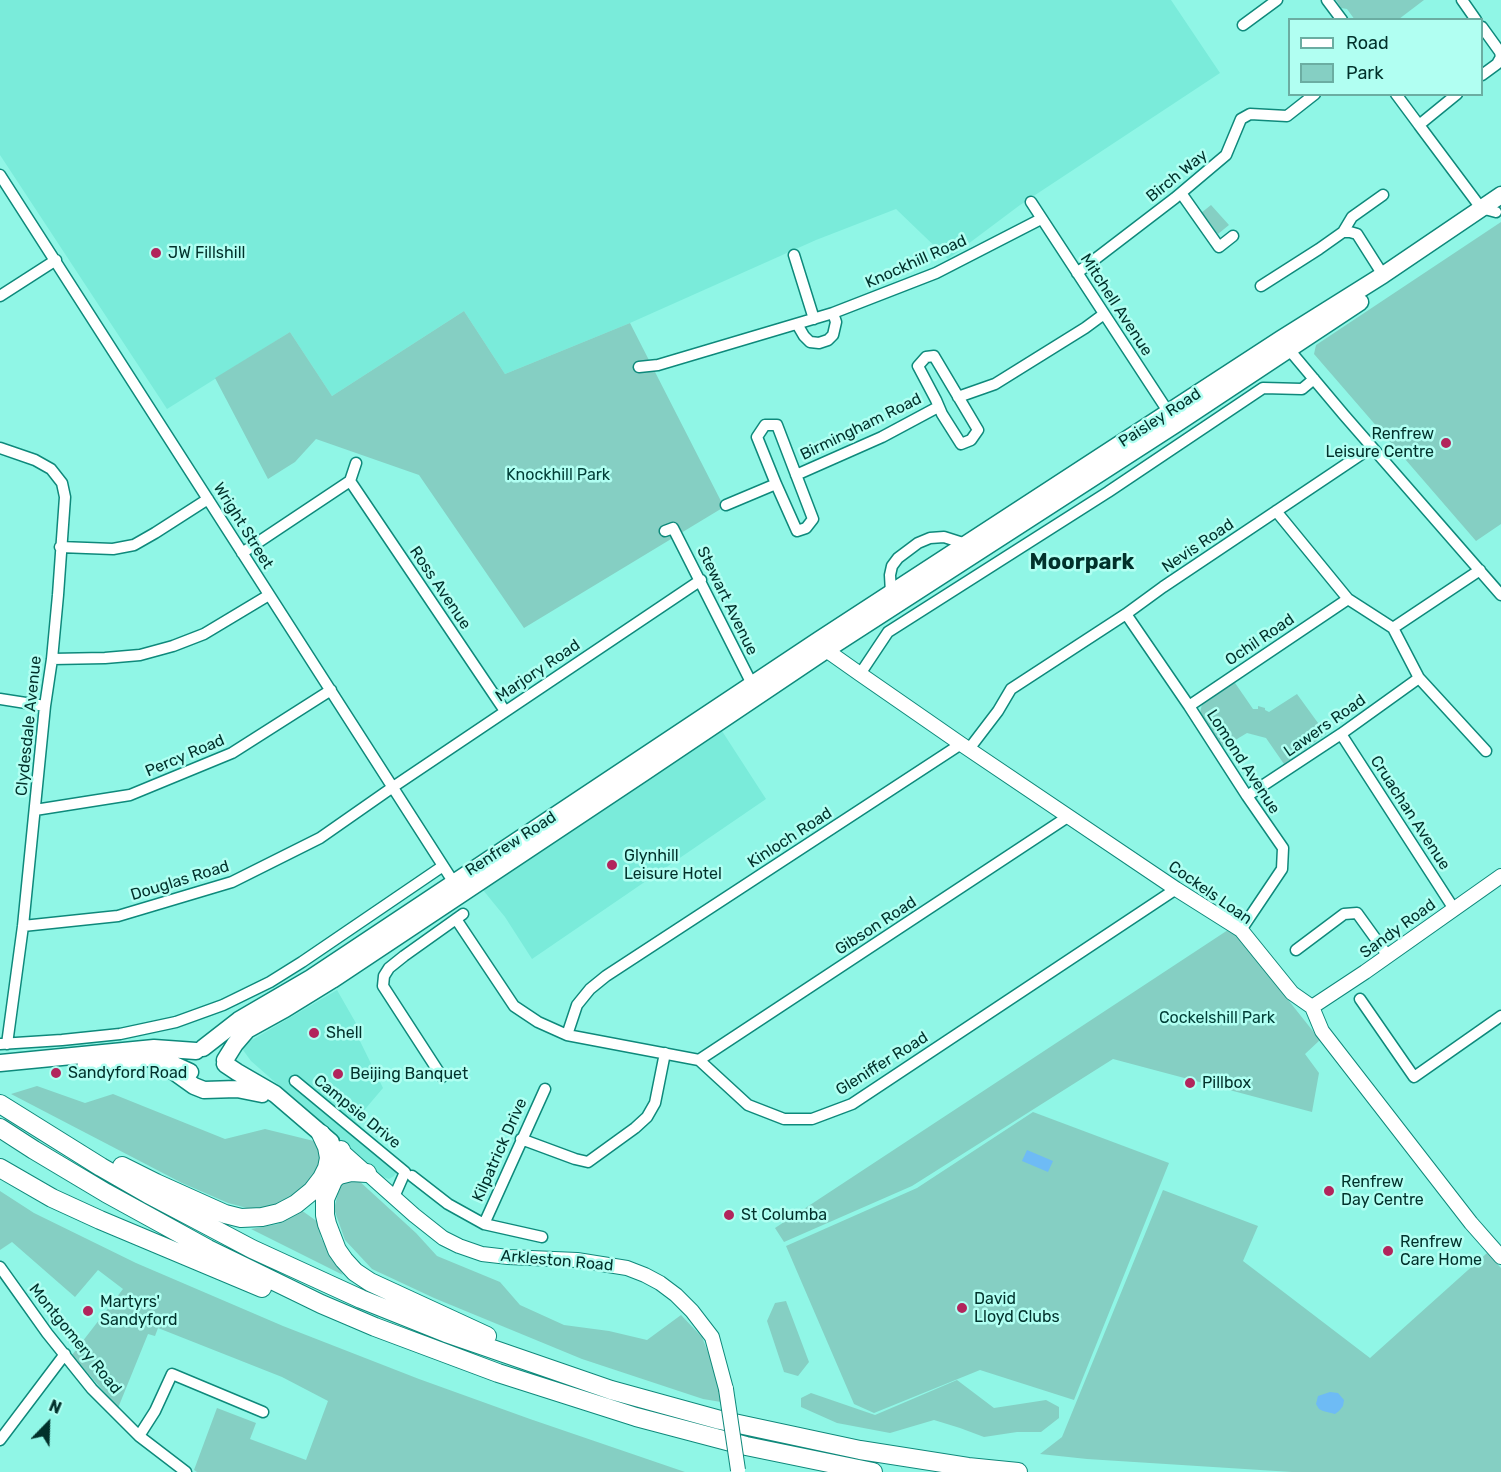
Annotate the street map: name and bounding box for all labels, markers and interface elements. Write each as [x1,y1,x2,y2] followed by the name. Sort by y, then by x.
[1288,18,1483,96] legend
[1346,32,1389,54] text: Road
[1346,62,1383,84] text: Park
[1143,146,1211,206] street label: Birch Way
[862,231,970,293] street label: Knockhill Road
[168,243,245,263] place label: JW Fillshill
[149,246,163,260] marker: JW Fillshill
[1076,250,1156,360] street label: Mitchell Avenue
[1115,384,1205,452] street label: Paisley Road
[797,389,925,465] street label: Birmingham Road
[1325,424,1434,462] place label: Renfrew Leisure Centre
[1439,436,1453,450] marker: Renfrew Leisure Centre
[506,465,610,485] park label: Knockhill Park
[209,479,277,573] street label: Wright Street
[1158,515,1238,577] street label: Nevis Road
[405,543,475,633] street label: Ross Avenue
[692,543,762,659] street label: Stewart Avenue
[1030,550,1134,576] district label: Moorpark
[1222,610,1298,670] street label: Ochil Road
[492,636,584,706] street label: Marjory Road
[12,655,46,797] street label: Clydesdale Avenue
[1280,691,1370,761] street label: Lawers Road
[1202,706,1284,818] street label: Lomond Avenue
[142,731,228,781] street label: Percy Road
[1366,752,1454,874] street label: Cruachan Avenue
[744,804,836,872] street label: Kinloch Road
[462,808,560,880] street label: Renfrew Road
[624,846,722,884] place label: Glynhill Leisure Hotel
[128,857,232,905] street label: Douglas Road
[1164,857,1256,929] street label: Cockels Loan
[605,858,619,872] marker: Glynhill Leisure Hotel
[832,893,920,959] street label: Gibson Road
[1356,895,1440,963] street label: Sandy Road
[1159,1008,1275,1028] park label: Cockelshill Park
[326,1023,362,1043] place label: Shell
[307,1026,321,1040] marker: Shell
[832,1028,932,1100] street label: Gleniffer Road
[68,1063,187,1083] place label: Sandyford Road
[350,1064,468,1084] place label: Beijing Banquet
[49,1066,63,1080] marker: Sandyford Road
[331,1067,345,1081] marker: Beijing Banquet
[310,1071,404,1153] street label: Campsie Drive
[1202,1073,1251,1093] place label: Pillbox
[1183,1076,1197,1090] marker: Pillbox
[469,1095,531,1205] street label: Kilpatrick Drive
[1341,1172,1424,1210] place label: Renfrew Day Centre
[1322,1184,1336,1198] marker: Renfrew Day Centre
[741,1205,827,1225] place label: St Columba
[722,1208,736,1222] marker: St Columba
[1400,1232,1482,1270] place label: Renfrew Care Home
[1381,1244,1395,1258] marker: Renfrew Care Home
[500,1247,614,1275] street label: Arkleston Road
[25,1280,125,1398] street label: Montgomery Road
[974,1289,1060,1327] place label: David Lloyd Clubs
[100,1292,177,1330] place label: Martyrs' Sandyford
[955,1301,969,1315] marker: David Lloyd Clubs
[81,1304,95,1318] marker: Martyrs' Sandyford
[18,1394,78,1454] north arrow
[46,1396,64,1418] text: N

